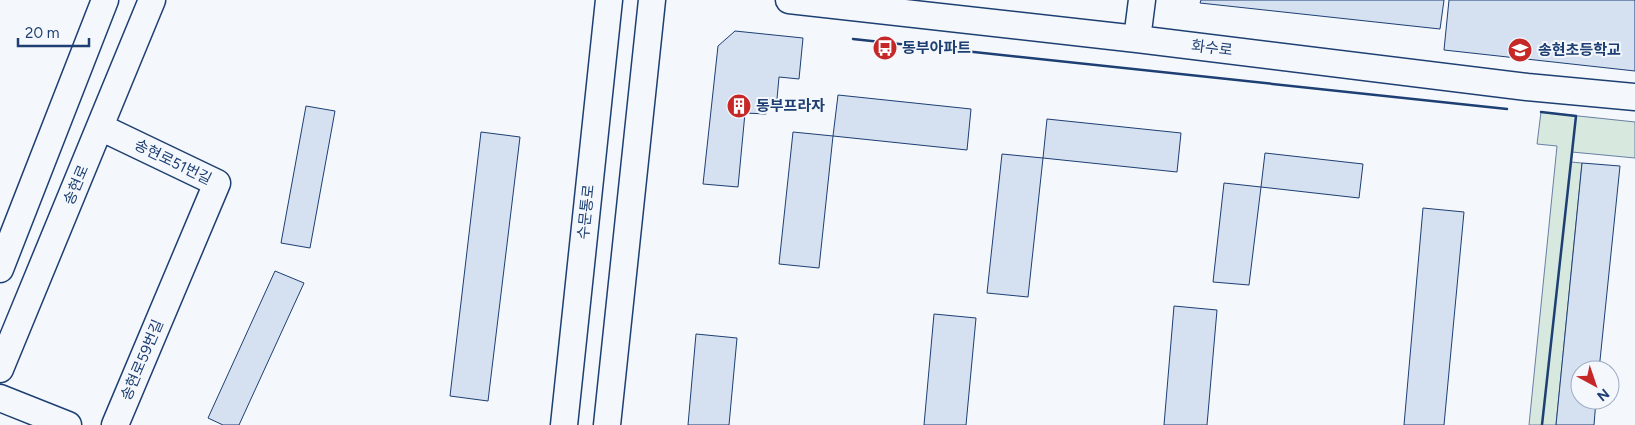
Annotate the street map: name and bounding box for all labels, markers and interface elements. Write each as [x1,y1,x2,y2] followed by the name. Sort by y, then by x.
[18,15,89,47] scale bar
[25,24,59,42] text: 20 m
[872,35,898,61] bus stop icon: 동부아파트
[1190,37,1234,59] street label: 화수로
[1507,37,1533,63] school or university icon: 송현초등학교
[902,39,971,57] place label: 동부아파트
[1538,41,1621,59] place label: 송현초등학교
[726,93,752,119] building icon: 동부프라자
[756,97,825,115] place label: 동부프라자
[131,136,215,188] street label: 송현로51번길
[60,162,92,208] street label: 송현로
[574,184,598,240] street label: 수문통로
[117,317,167,403] street label: 송현로59번길
[1570,360,1620,410] north arrow
[1593,385,1613,405] text: N

